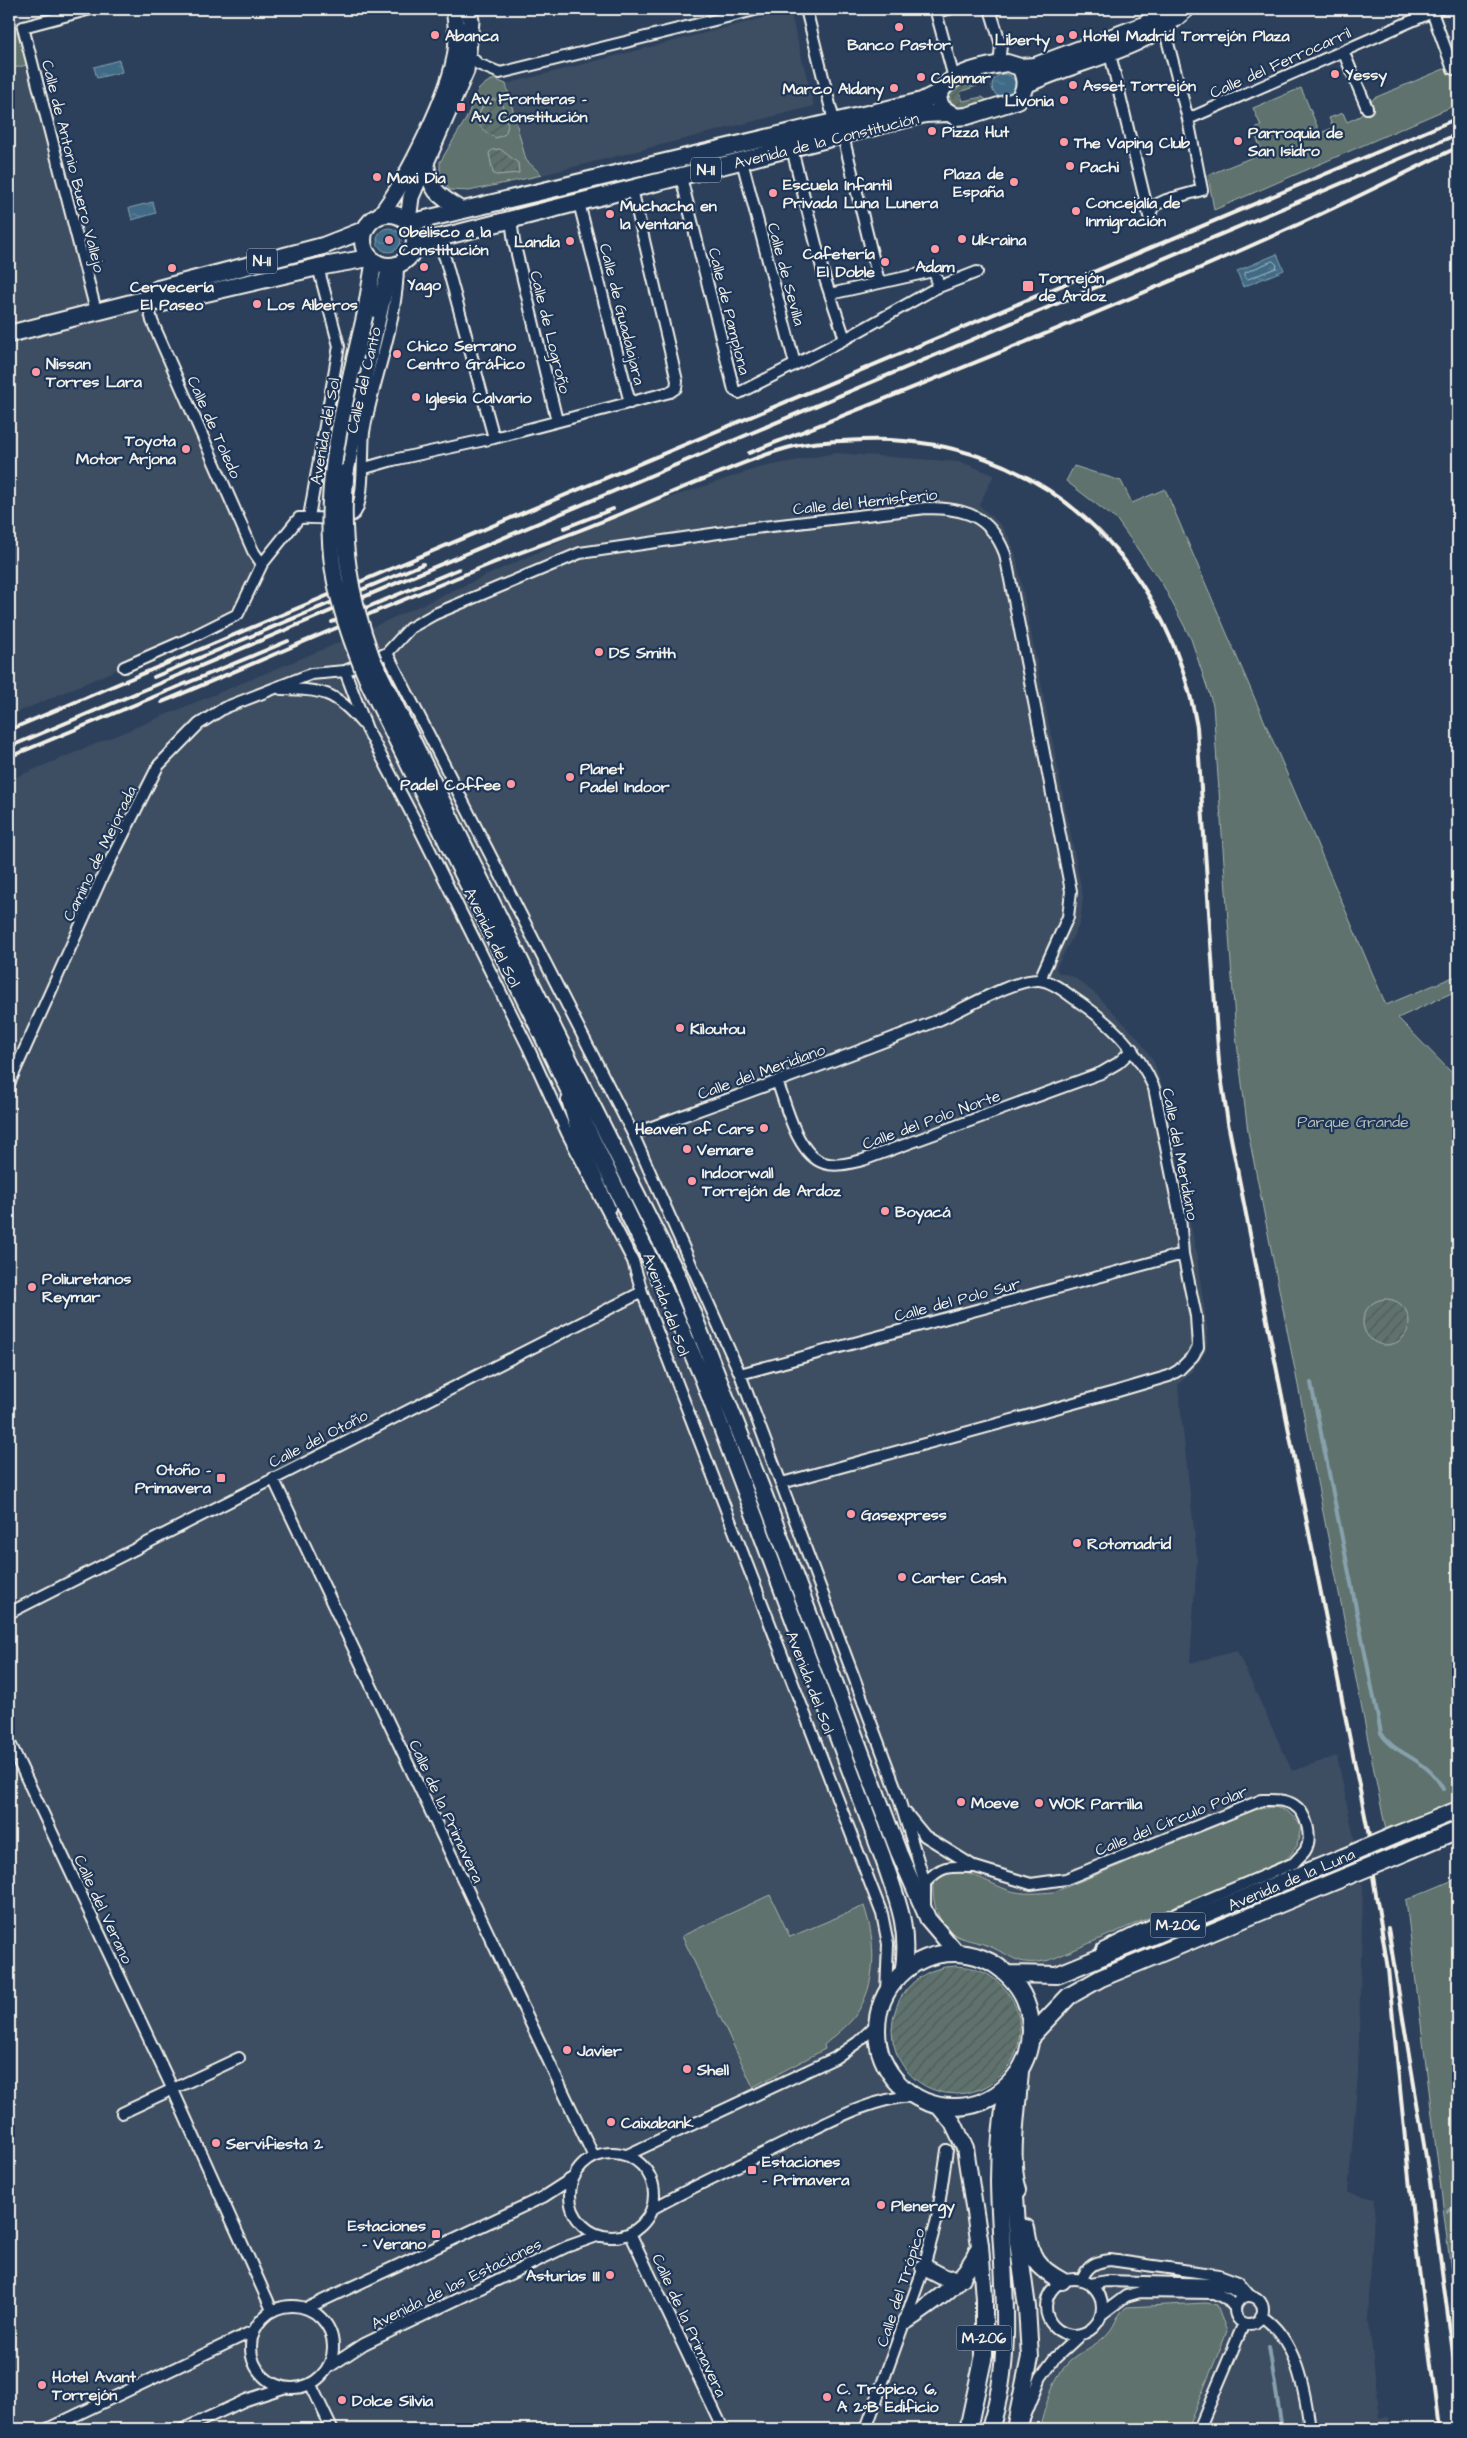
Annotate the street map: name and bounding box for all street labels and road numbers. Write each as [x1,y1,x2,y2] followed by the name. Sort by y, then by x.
[1206,22,1355,104] street label: Calle del Ferrocarril
[36,58,110,275] street label: Calle de Antonio Buero Vallejo
[731,107,921,175] street label: Avenida de la Constitución
[691,158,721,182] road number: N-II
[762,220,810,328] street label: Calle de Sevilla
[594,241,650,387] street label: Calle de Guadalajara
[703,245,755,377] street label: Calle de Pamplona
[247,248,277,274] road number: N-II
[523,268,576,396] street label: Calle de Logroño
[341,325,387,435] street label: Calle del Canto
[182,373,247,482] street label: Calle de Toledo
[305,376,345,486] street label: Avenida del Sol
[792,483,938,521] street label: Calle del Hemisferio
[58,782,142,925] street label: Camino de Mejorada
[459,884,526,991] street label: Avenida del Sol
[695,1039,828,1105] street label: Calle del Meridiano
[859,1085,1004,1155] street label: Calle del Polo Norte
[1156,1086,1204,1222] street label: Calle del Meridiano
[637,1250,695,1359] street label: Avenida del Sol
[892,1273,1023,1327] street label: Calle del Polo Sur
[265,1404,372,1473] street label: Calle del Otoño
[780,1628,840,1737] street label: Avenida del Sol
[403,1736,489,1887] street label: Calle de la Primavera
[1092,1780,1251,1862] street label: Calle del Círculo Polar
[1224,1843,1358,1917] street label: Avenida de la Luna
[68,1851,138,1968] street label: Calle del Verano
[1150,1912,1206,1938] road number: M-206
[871,2225,931,2349] street label: Calle del Trópico
[368,2233,545,2335] street label: Avenida de las Estaciones
[646,2250,732,2401] street label: Calle de la Primavera
[956,2326,1012,2350] road number: M-206

